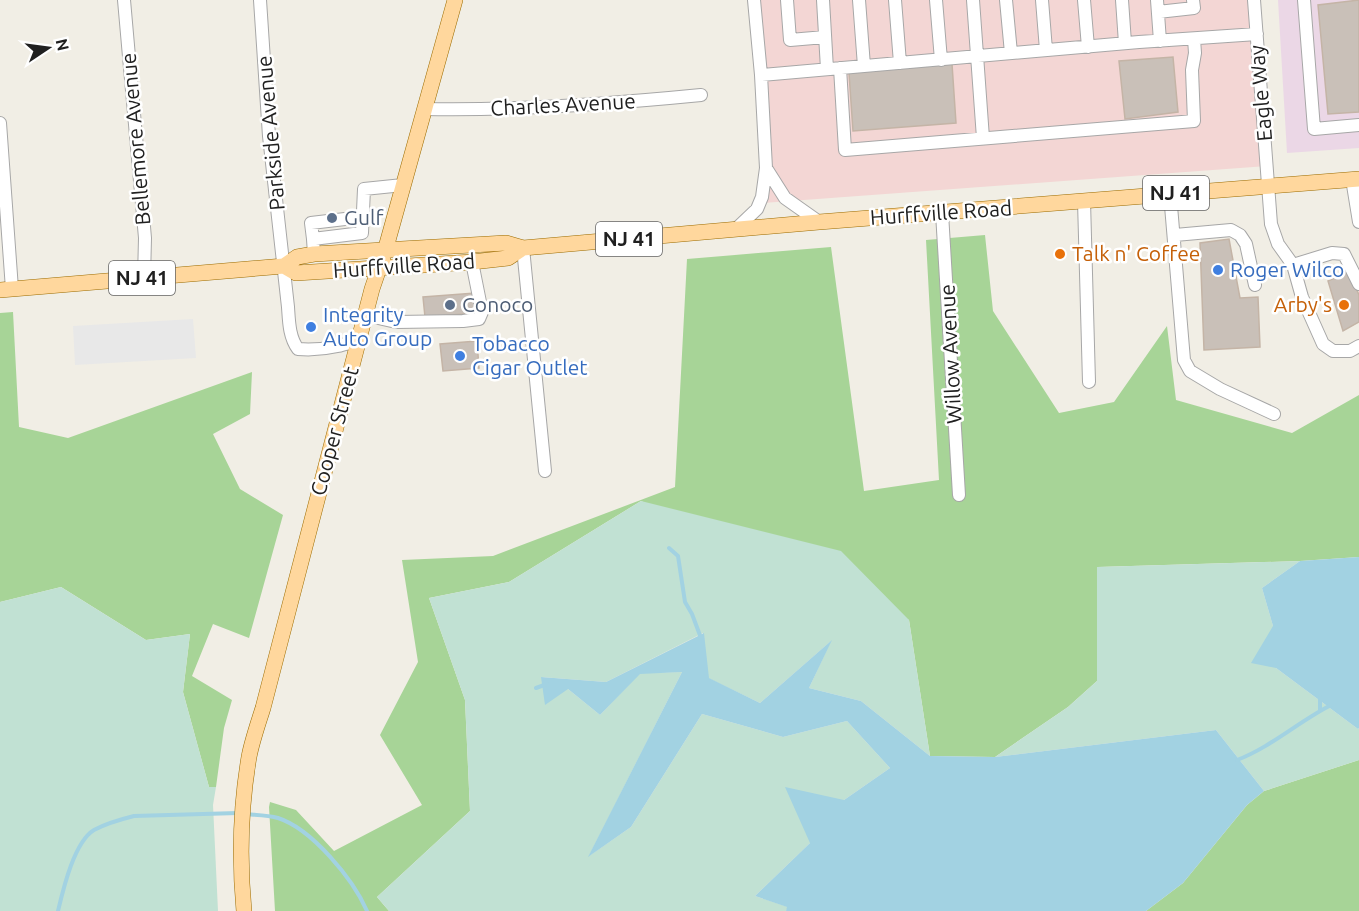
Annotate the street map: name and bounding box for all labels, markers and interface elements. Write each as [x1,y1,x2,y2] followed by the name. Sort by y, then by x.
[18,18,78,78] north arrow
[53,37,73,52] text: N
[1244,44,1276,142] street label: Eagle Way
[116,52,154,226] street label: Bellemore Avenue
[251,55,289,212] street label: Parkside Avenue
[490,88,636,120] street label: Charles Avenue
[1143,176,1209,210] road number: NJ 41
[869,195,1013,229] street label: Hurffville Road
[344,205,384,229] place label: Gulf
[325,211,339,225] marker: Gulf
[596,222,662,256] road number: NJ 41
[1072,241,1200,265] place label: Talk n' Coffee
[1053,247,1067,261] marker: Talk n' Coffee
[332,248,476,282] street label: Hurffville Road
[1230,257,1344,281] place label: Roger Wilco
[109,261,175,295] road number: NJ 41
[1211,263,1225,277] marker: Roger Wilco
[934,283,966,425] street label: Willow Avenue
[462,292,533,316] place label: Conoco
[1274,292,1332,316] place label: Arby's
[443,298,457,312] marker: Conoco
[1337,298,1351,312] marker: Arby's
[323,302,432,350] place label: Integrity Auto Group
[304,320,318,334] marker: Integrity Auto Group
[472,331,588,379] place label: Tobacco Cigar Outlet
[453,349,467,363] marker: Tobacco Cigar Outlet
[305,364,363,498] street label: Cooper Street

